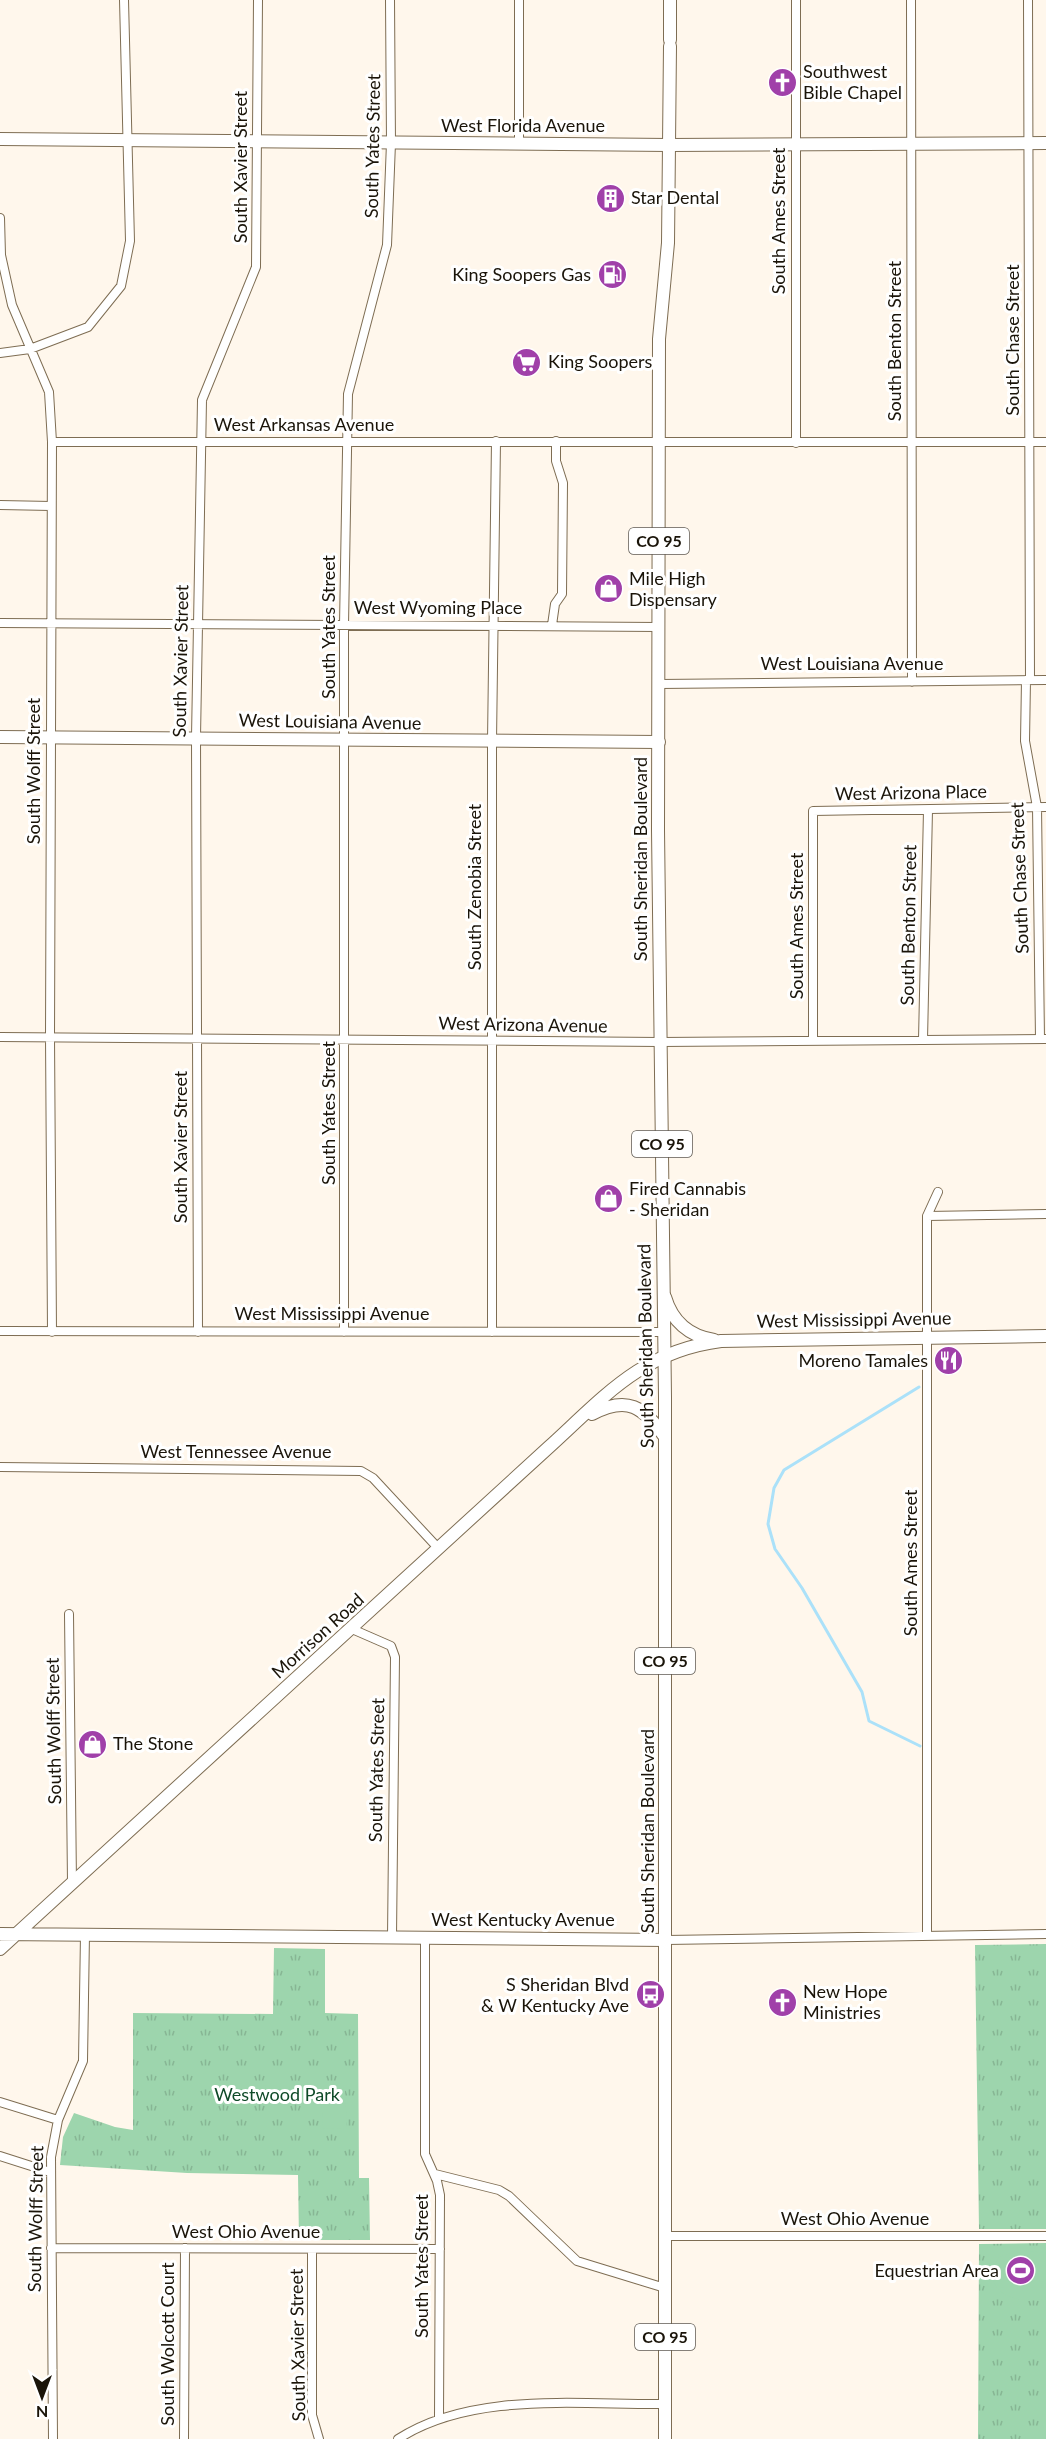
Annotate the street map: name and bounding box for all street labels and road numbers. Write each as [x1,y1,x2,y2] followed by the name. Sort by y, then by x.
[360,73,384,218] street label: South Yates Street
[229,90,251,243] street label: South Xavier Street
[441,114,605,136] street label: West Florida Avenue
[767,147,789,294] street label: South Ames Street
[883,260,905,421] street label: South Benton Street
[1001,264,1023,416] street label: South Chase Street
[214,413,394,435] street label: West Arkansas Avenue
[629,528,689,554] road number: CO 95
[317,554,339,699] street label: South Yates Street
[168,584,192,737] street label: South Xavier Street
[354,596,522,618] street label: West Wyoming Place
[761,652,943,674] street label: West Louisiana Avenue
[22,697,44,844] street label: South Wolff Street
[238,708,422,734] street label: West Louisiana Avenue
[629,757,651,961] street label: South Sheridan Boulevard
[835,780,987,804] street label: West Arizona Place
[1005,801,1033,954] street label: South Chase Street
[463,803,485,970] street label: South Zenobia Street
[896,844,920,1005] street label: South Benton Street
[785,852,807,999] street label: South Ames Street
[438,1012,608,1036] street label: West Arizona Avenue
[317,1040,339,1185] street label: South Yates Street
[169,1070,191,1223] street label: South Xavier Street
[632,1131,692,1157] road number: CO 95
[632,1244,658,1448] street label: South Sheridan Boulevard
[235,1302,429,1324] street label: West Mississippi Avenue
[756,1306,952,1332] street label: West Mississippi Avenue
[140,1440,332,1462] street label: West Tennessee Avenue
[899,1489,921,1636] street label: South Ames Street
[267,1588,368,1682] street label: Morrison Road
[635,1648,695,1674] road number: CO 95
[41,1657,65,1804] street label: South Wolff Street
[364,1697,388,1842] street label: South Yates Street
[636,1729,658,1933] street label: South Sheridan Boulevard
[431,1908,615,1930] street label: West Kentucky Avenue
[23,2145,47,2292] street label: South Wolff Street
[410,2193,432,2338] street label: South Yates Street
[781,2207,929,2229] street label: West Ohio Avenue
[172,2220,320,2242] street label: West Ohio Avenue
[156,2262,178,2426] street label: South Wolcott Court
[285,2268,309,2422] street label: South Xavier Street
[635,2324,695,2350] road number: CO 95

